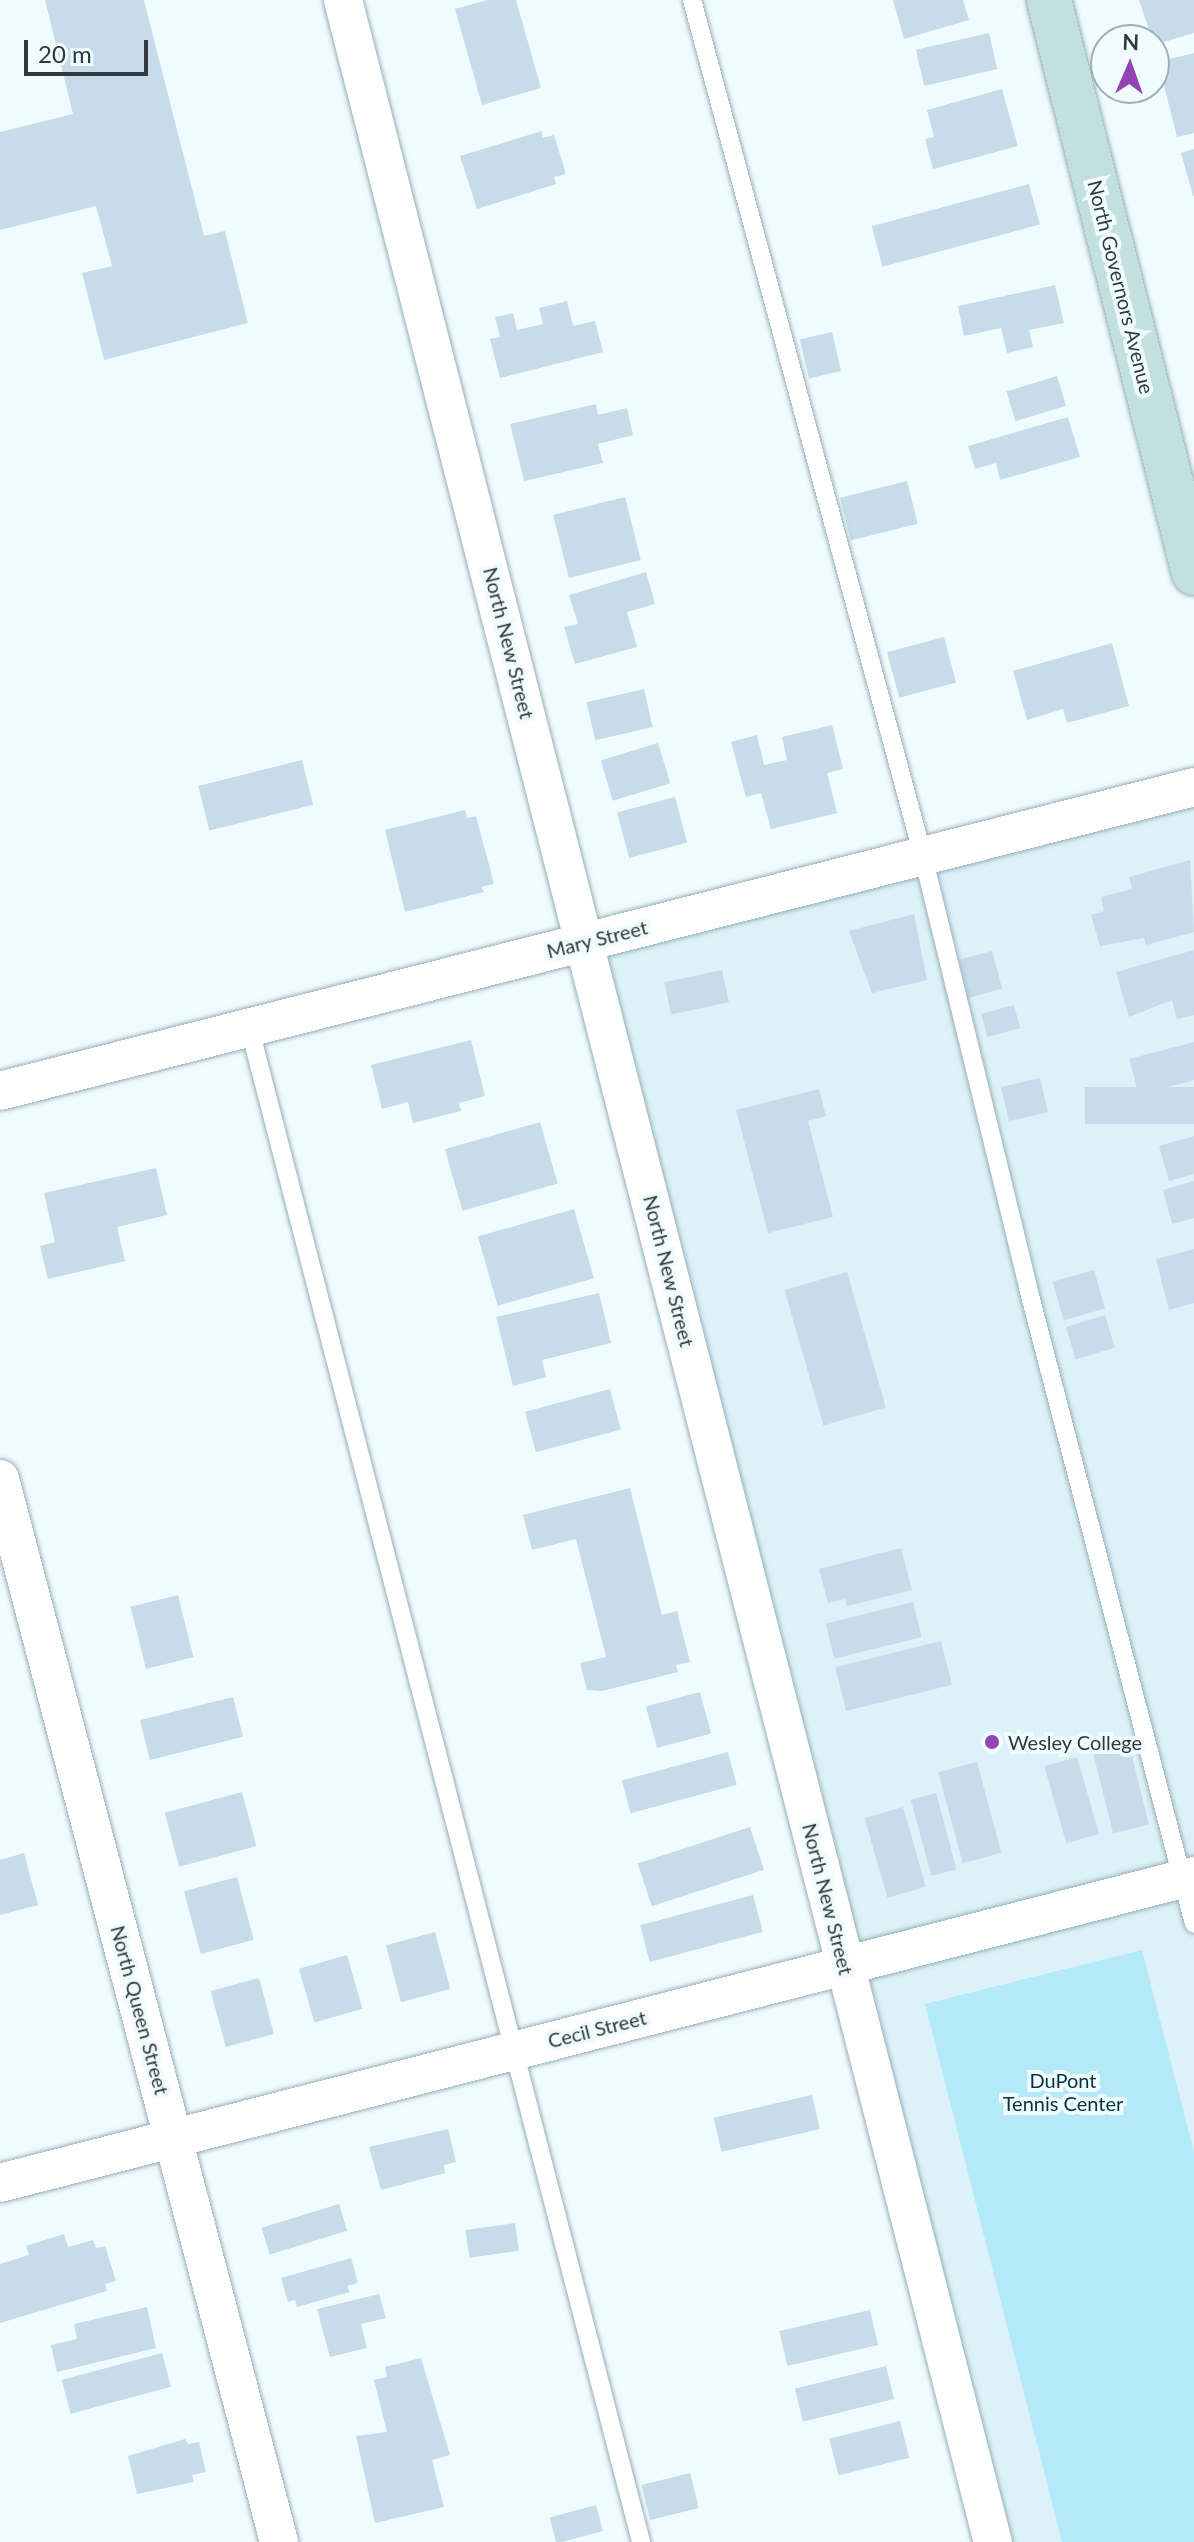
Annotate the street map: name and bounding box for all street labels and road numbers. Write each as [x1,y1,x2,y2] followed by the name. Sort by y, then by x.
[1083,177,1159,397] street label: North Governors Avenue
[478,564,540,722] street label: North New Street
[544,915,650,963] street label: Mary Street
[638,1192,700,1350] street label: North New Street
[797,1820,859,1978] street label: North New Street
[106,1923,174,2097] street label: North Queen Street
[545,2005,649,2053] street label: Cecil Street

